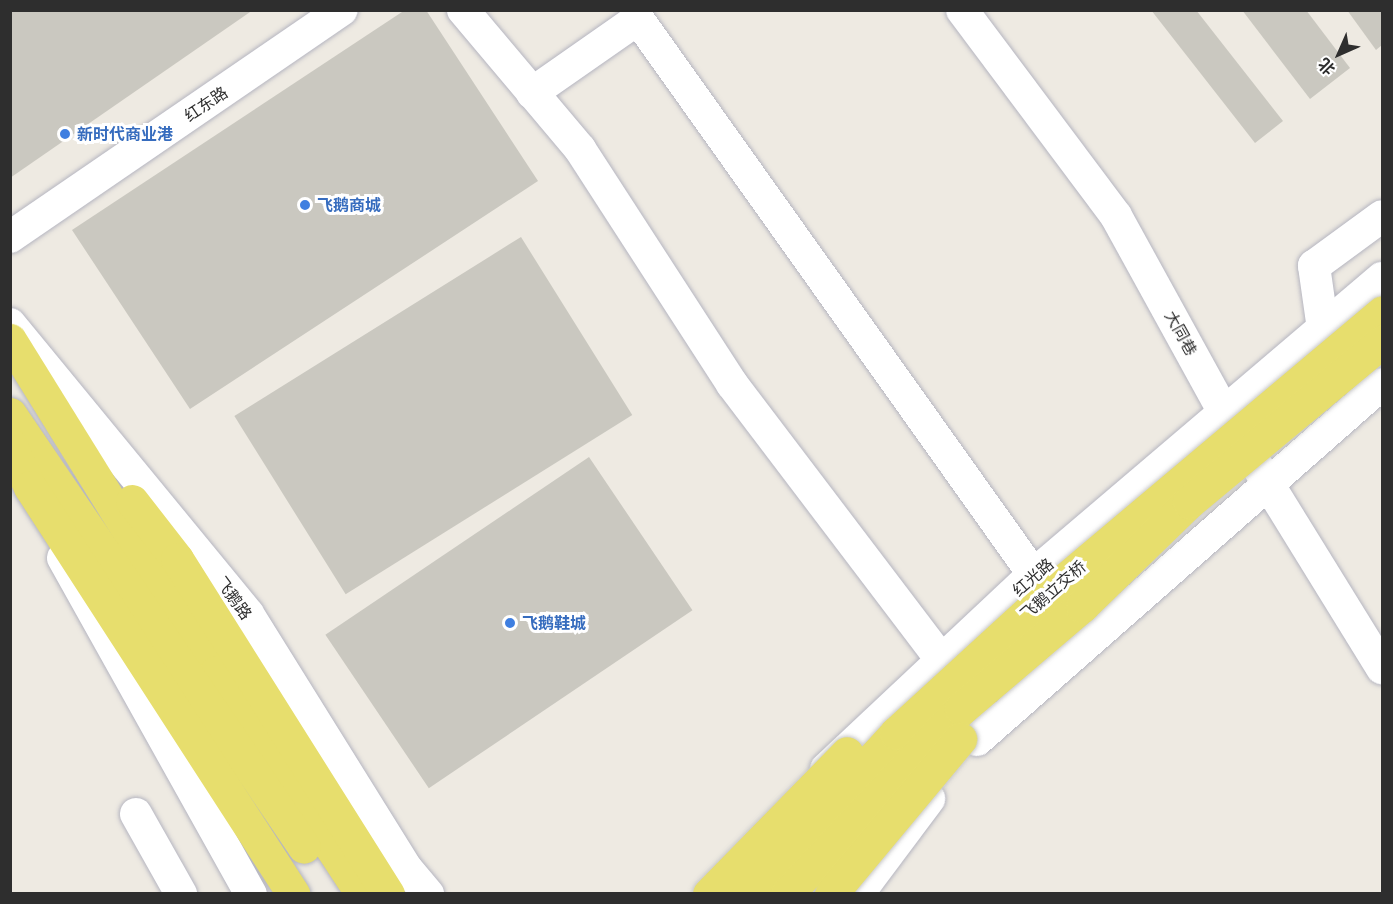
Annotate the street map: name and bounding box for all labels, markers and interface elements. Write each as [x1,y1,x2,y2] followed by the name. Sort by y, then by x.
[1309,24,1369,84] north arrow
[1313,53,1340,80] text: 北
[181,83,231,125] street label: 红东路
[77,124,173,144] place label: 新时代商业港
[58,127,72,141] marker: 新时代商业港
[317,195,381,215] place label: 飞鹅商城
[298,198,312,212] marker: 飞鹅商城
[1161,307,1201,359] street label: 大同巷
[1009,554,1057,600] street label: 红光路
[1017,557,1089,623] street label: 飞鹅立交桥
[212,573,256,623] street label: 飞鹅路
[522,613,586,633] place label: 飞鹅鞋城
[503,616,517,630] marker: 飞鹅鞋城

